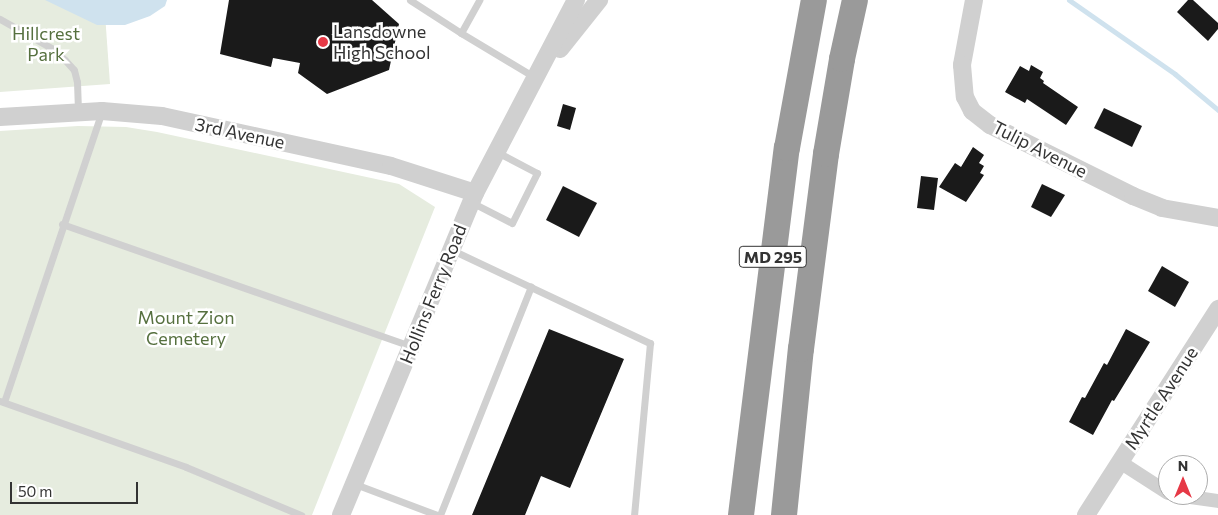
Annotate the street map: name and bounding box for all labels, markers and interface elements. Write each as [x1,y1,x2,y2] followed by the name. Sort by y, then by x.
[333,21,430,64] place label: Lansdowne High School
[12,23,80,66] park label: Hillcrest Park
[317,36,329,48] marker: Lansdowne High School
[193,113,287,153] street label: 3rd Avenue
[989,116,1091,182] street label: Tulip Avenue
[395,221,471,367] street label: Hollins Ferry Road
[738,243,808,270] road number: MD 295
[138,307,234,350] park label: Mount Zion Cemetery
[1120,343,1202,453] street label: Myrtle Avenue
[1158,455,1208,505] north arrow
[1178,457,1188,474] text: N
[12,472,140,504] scale bar
[18,482,52,500] text: 50 m

